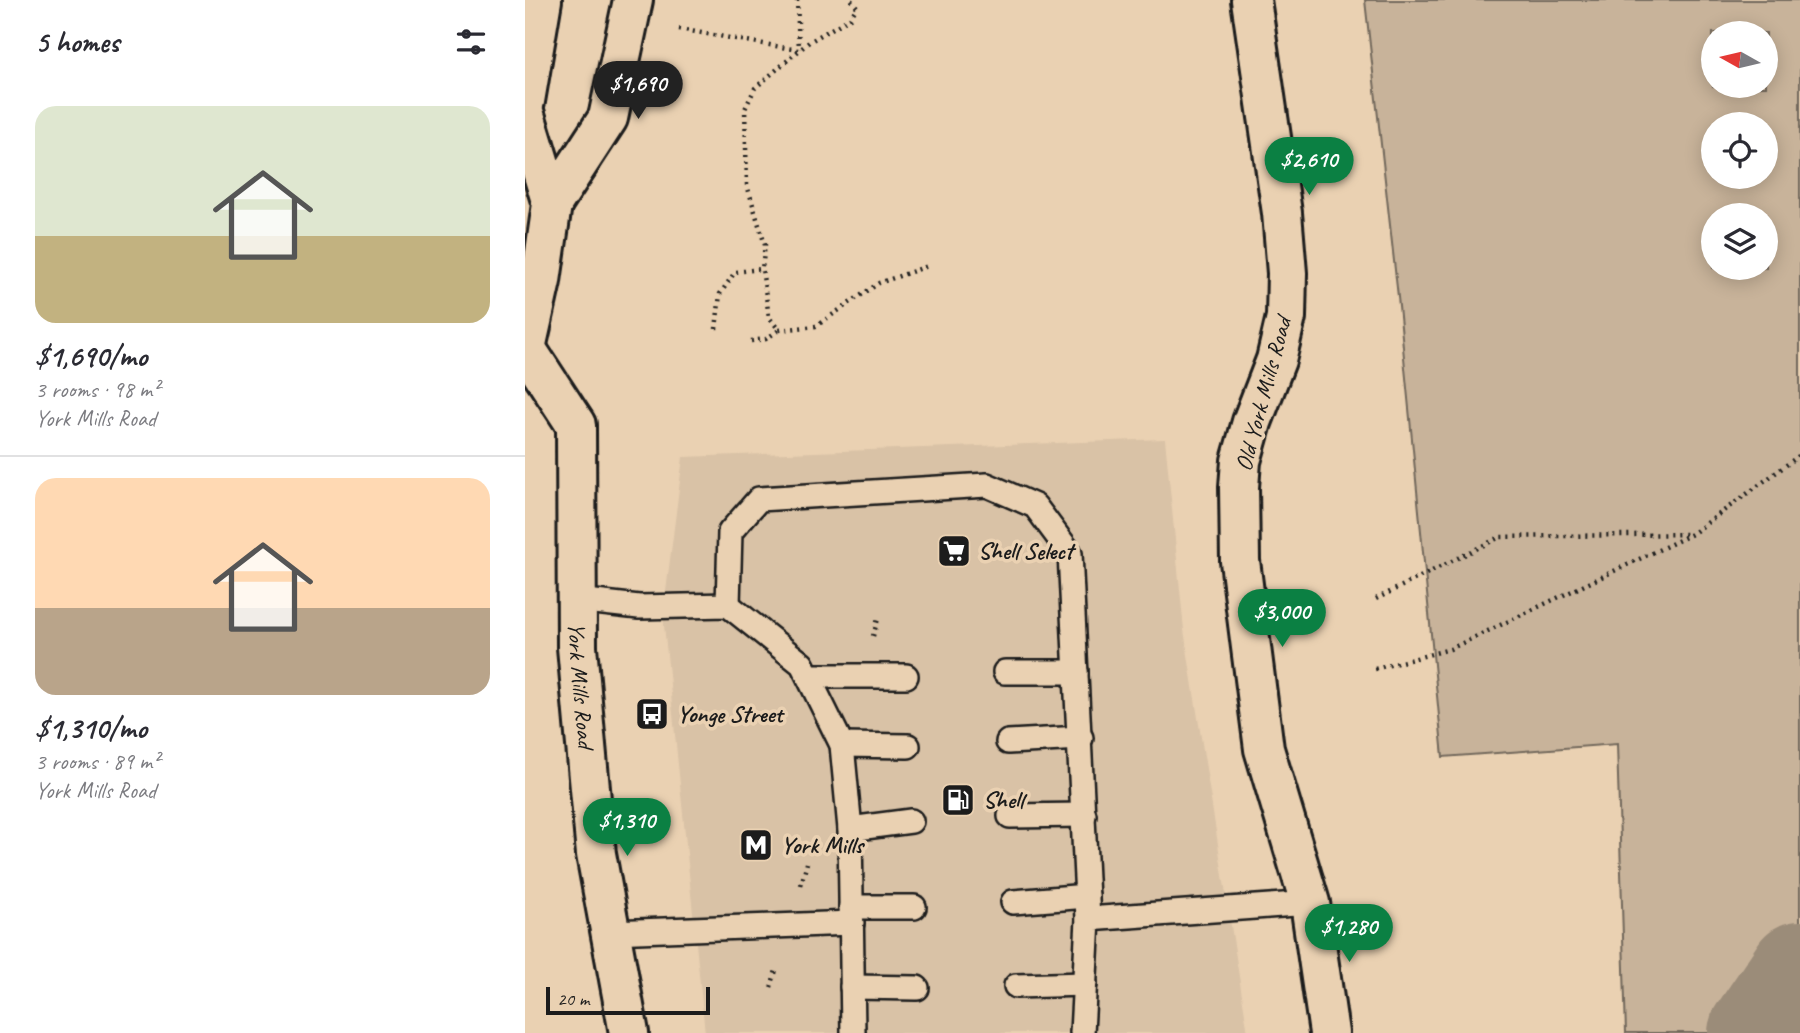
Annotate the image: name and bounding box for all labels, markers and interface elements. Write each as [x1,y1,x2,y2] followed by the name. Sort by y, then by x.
[1701,21,1778,98] north arrow
[1701,21,1778,280] map controls
[35,23,119,61] text: 5 homes
[452,23,490,61] icon: filters
[581,61,695,121] pin: $1,690
[610,69,666,98] text: $1,690
[1701,112,1778,189] button: locate
[1252,138,1366,197] pin: $2,610
[1281,145,1337,174] text: $2,610
[200,152,326,278] icon: home
[1701,203,1778,280] button: layers
[1228,310,1299,474] street label: Old York Mills Road
[35,337,147,375] text: $1,690/mo
[35,375,159,404] text: 3 rooms · 98 m²
[35,404,156,433] text: York Mills Road
[200,524,326,650] icon: home
[935,532,973,570] supermarket icon: Shell Select
[978,536,1077,566] place label: Shell Select
[1225,590,1339,649] pin: $3,000
[1254,597,1310,626] text: $3,000
[562,622,602,753] street label: York Mills Road
[633,695,671,733] bus stop icon: Yonge Street
[677,699,785,729] place label: Yonge Street
[35,709,147,747] text: $1,310/mo
[35,747,159,776] text: 3 rooms · 89 m²
[35,776,156,805] text: York Mills Road
[939,781,977,819] fuel station icon: Shell
[983,785,1028,815] place label: Shell
[570,798,684,858] pin: $1,310
[599,806,655,835] text: $1,310
[737,826,775,864] metro station icon: York Mills
[781,830,866,860] place label: York Mills
[1292,904,1406,964] pin: $1,280
[1321,912,1377,941] text: $1,280
[546,984,711,1016] scale bar
[557,987,589,1011] text: 20 m

